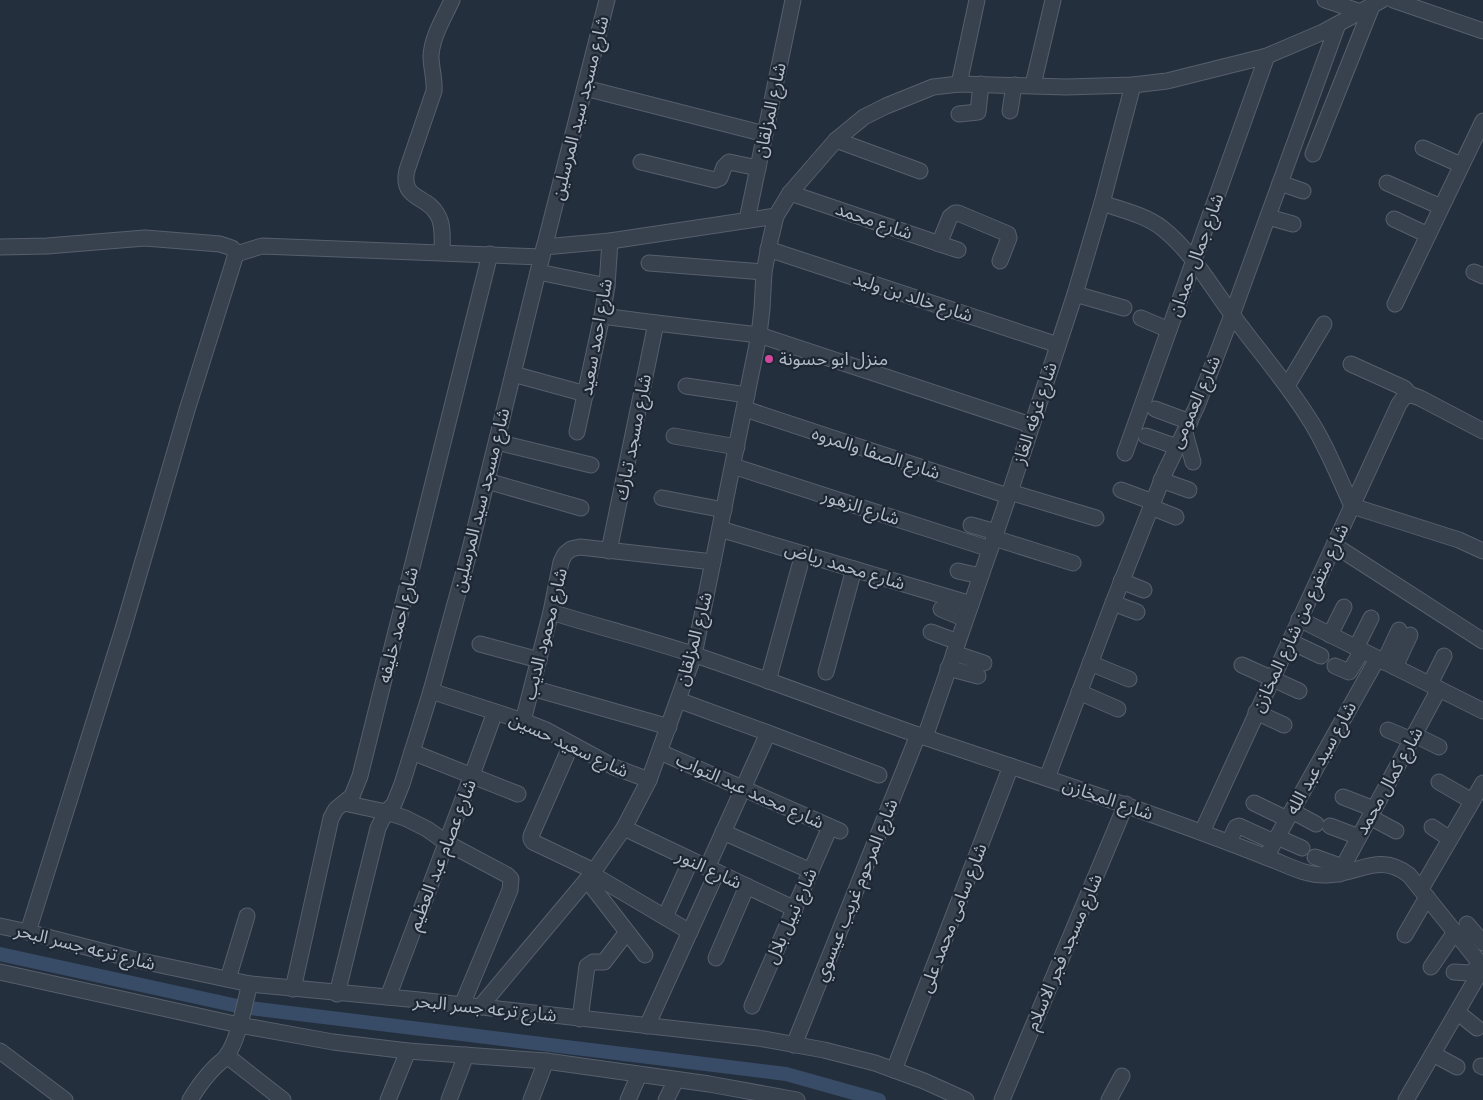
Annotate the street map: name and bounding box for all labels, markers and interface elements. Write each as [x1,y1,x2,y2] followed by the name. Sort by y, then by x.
[546,14,616,203] street label: شارع مسجد سيد المرسلين
[749,61,794,160] street label: شارع المزلقان
[1164,190,1231,321] street label: شارع جمال حمدان
[832,198,915,247] street label: شارع محمد
[849,267,976,330] street label: شارع خالد بن وليد
[575,277,620,398] street label: شارع احمد سعيد
[779,348,888,370] place label: منزل ابو حسونة
[1165,352,1228,453] street label: شارع العمومى
[763,353,775,365] marker: منزل ابو حسونة
[1008,359,1065,469] street label: شارع غرفه الغاز
[610,372,659,502] street label: شارع مسجد تبارك
[447,406,517,595] street label: شارع مسجد سيد المرسلين
[808,422,943,487] street label: شارع الصفا والمروه
[818,484,902,533] street label: شارع الزهور
[1247,520,1356,717] street label: شارع متفرع من شارع المخازن
[781,537,908,598] street label: شارع محمد رياض
[373,565,426,686] street label: شارع احمد خليفه
[518,566,575,703] street label: شارع محمود الديب
[671,590,720,689] street label: شارع المزلقان
[1281,698,1364,820] street label: شارع سيد عبد الله
[505,708,632,785] street label: شارع سعيد حسين
[1350,723,1430,840] street label: شارع كمال محمد
[671,749,827,836] street label: شارع محمد عبد التواب
[1059,773,1156,828] street label: شارع المخازن
[403,776,484,935] street label: شارع عصام عبد العظيم
[809,795,906,986] street label: شارع المرحوم غريب عيسوي
[914,840,994,997] street label: شارع سامى محمد على
[671,844,745,896] street label: شارع النور
[760,865,825,968] street label: شارع نبيل بلال
[1021,870,1110,1035] street label: شارع مسجد فجر الاسلام
[11,919,158,978] street label: شارع ترعه جسر البحر
[411,989,558,1029] street label: شارع ترعه جسر البحر

